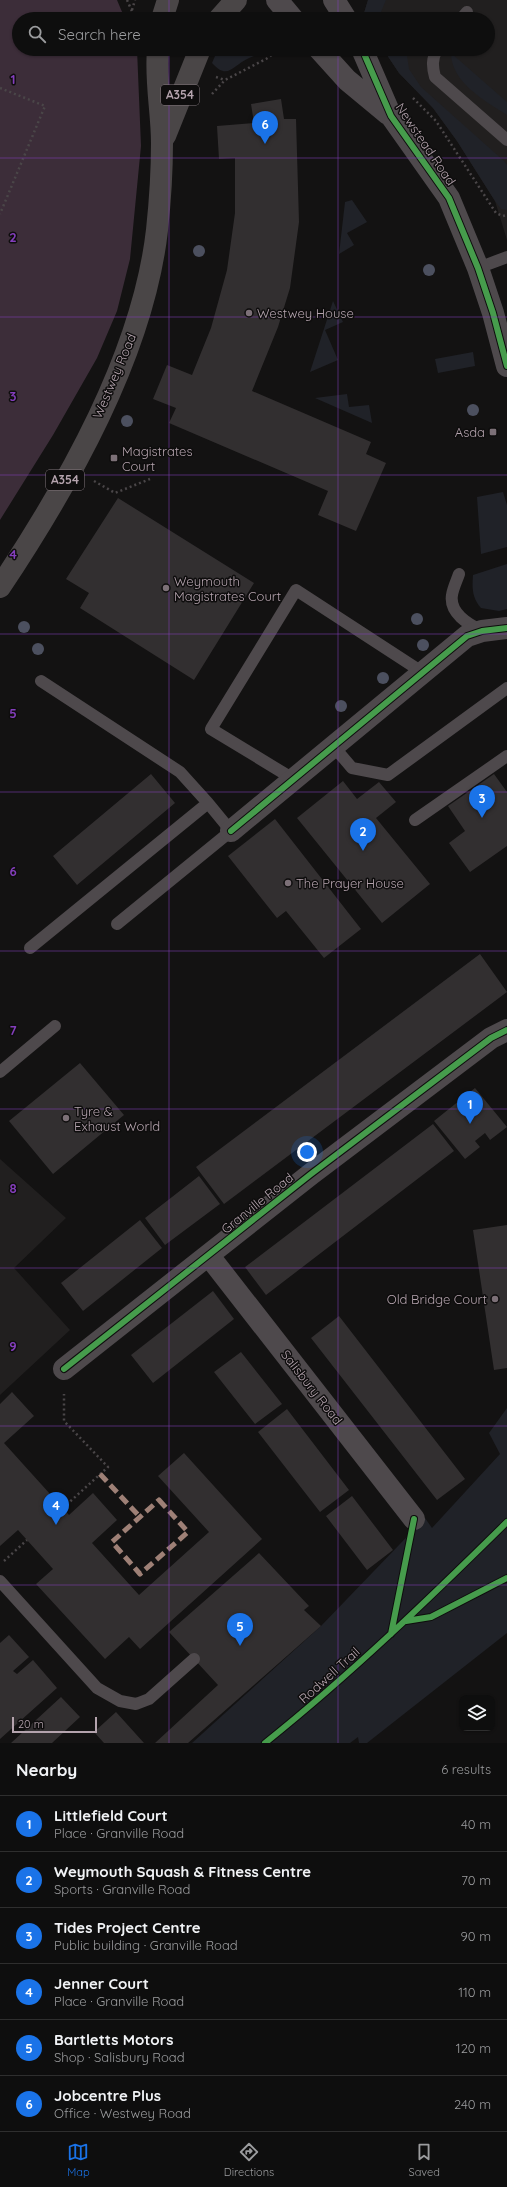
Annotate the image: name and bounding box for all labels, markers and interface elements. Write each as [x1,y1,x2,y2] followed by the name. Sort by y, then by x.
[12,12,495,56] search box
[26,23,48,45] icon: search
[58,25,141,44] text: Search here
[10,71,16,87] text: 1
[161,85,199,105] road number: A354
[393,100,459,188] street label: Newstead Road
[252,111,278,144] pin: 6
[9,229,17,245] text: 2
[257,305,354,321] place label: Westwey House
[244,308,254,318] marker: Westwey House
[89,331,139,421] street label: Westwey Road
[10,388,17,404] text: 3
[455,424,485,440] place label: Asda
[488,427,498,437] marker: Asda
[122,443,193,474] place label: Magistrates Court
[109,453,119,463] marker: Magistrates Court
[46,470,84,490] road number: A354
[9,546,17,562] text: 4
[174,573,281,604] place label: Weymouth Magistrates Court
[161,583,171,593] marker: Weymouth Magistrates Court
[9,705,17,721] text: 5
[469,785,495,818] pin: 3
[350,818,376,851] pin: 2
[9,863,17,879] text: 6
[296,875,404,891] place label: The Prayer House
[283,878,293,888] marker: The Prayer House
[9,1022,17,1038] text: 7
[457,1091,483,1124] pin: 1
[74,1103,160,1134] place label: Tyre & Exhaust World
[61,1113,71,1123] marker: Tyre & Exhaust World
[297,1142,317,1162] your location
[218,1169,296,1237] street label: Granville Road
[9,1180,17,1196] text: 8
[387,1291,487,1307] place label: Old Bridge Court
[490,1294,500,1304] marker: Old Bridge Court
[9,1338,17,1354] text: 9
[278,1346,346,1428] street label: Salisbury Road
[43,1492,69,1525] pin: 4
[227,1613,253,1646] pin: 5
[295,1643,363,1707] street label: Rodwell Trail
[459,1695,495,1731] map controls
[459,1695,495,1731] button: layers
[12,1715,97,1734] scale bar
[18,1717,44,1731] text: 20 m
[16,1759,77,1780] text: Nearby
[441,1761,491,1777] text: 6 results
[54,1806,168,1825] text: Littlefield Court
[26,1816,32,1832] text: 1
[461,1816,491,1832] text: 40 m
[54,1825,184,1841] text: Place · Granville Road
[54,1862,311,1881] text: Weymouth Squash & Fitness Centre
[25,1872,33,1888] text: 2
[461,1872,491,1888] text: 70 m
[54,1881,190,1897] text: Sports · Granville Road
[54,1918,201,1937] text: Tides Project Centre
[26,1928,32,1944] text: 3
[461,1928,491,1944] text: 90 m
[54,1937,238,1953] text: Public building · Granville Road
[54,1974,149,1993] text: Jenner Court
[25,1984,33,2000] text: 4
[458,1984,491,2000] text: 110 m
[54,1993,184,2009] text: Place · Granville Road
[54,2030,173,2049] text: Bartletts Motors
[25,2040,33,2056] text: 5
[456,2040,491,2056] text: 120 m
[54,2049,185,2065] text: Shop · Salisbury Road
[54,2086,161,2105] text: Jobcentre Plus
[25,2096,33,2112] text: 6
[454,2096,491,2112] text: 240 m
[54,2105,191,2121] text: Office · Westwey Road
[67,2141,90,2179] tab: Map
[224,2141,274,2179] tab: Directions
[408,2141,440,2179] tab: Saved

